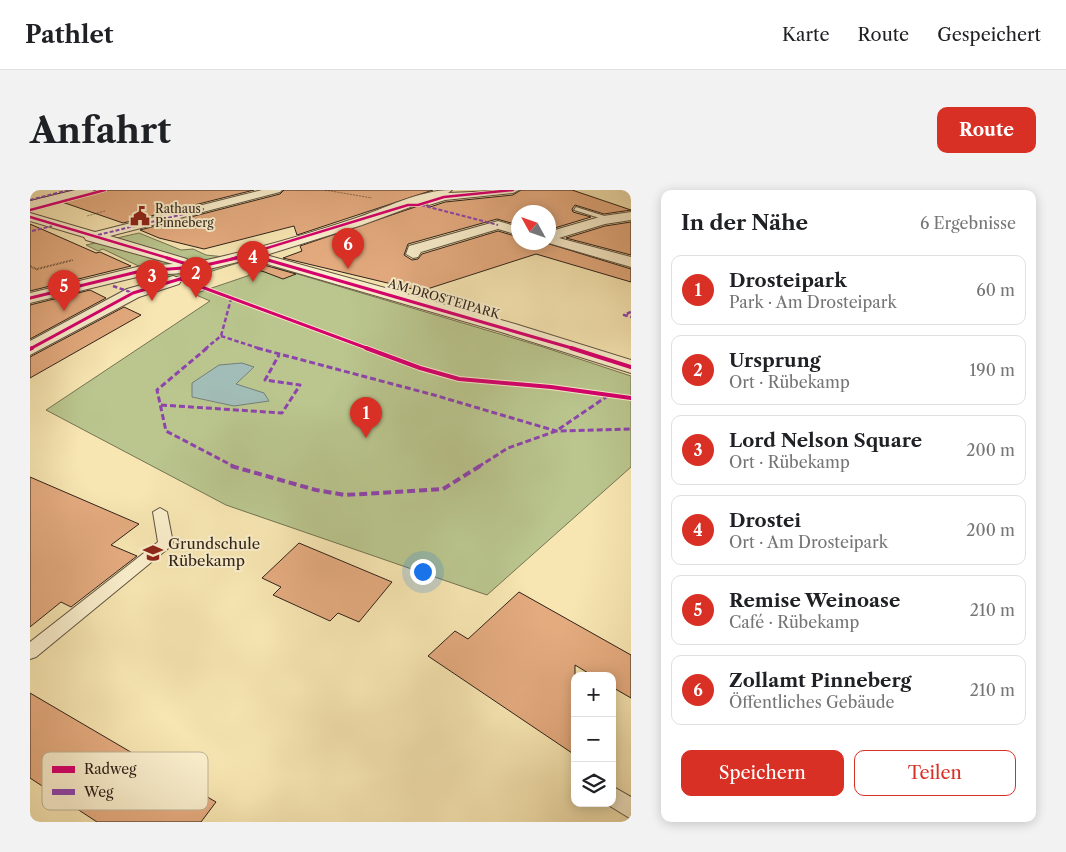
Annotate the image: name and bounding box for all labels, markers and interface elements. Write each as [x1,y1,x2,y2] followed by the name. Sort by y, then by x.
[25,20,113,49] text: Pathlet
[782,24,830,46] text: Karte
[858,24,909,46] text: Route
[937,24,1041,46] text: Gespeichert
[937,107,1036,153] button: Route
[30,109,171,152] text: Anfahrt
[155,201,214,230] place label: Rathaus Pinneberg
[129,205,151,227] public building icon: Rathaus Pinneberg
[511,205,556,250] north arrow
[681,210,808,235] text: In der Nähe
[920,213,1016,233] text: 6 Ergebnisse
[332,228,364,269] pin: 6
[237,241,269,282] pin: 4
[180,257,212,298] pin: 2
[136,260,168,301] pin: 3
[729,269,847,292] text: Drosteipark
[48,270,80,311] pin: 5
[386,275,502,322] street label: AM DROSTEIPARK
[694,280,702,300] text: 1
[976,280,1015,300] text: 60 m
[729,292,897,312] text: Park · Am Drosteipark
[729,349,821,372] text: Ursprung
[693,360,703,380] text: 2
[970,360,1015,380] text: 190 m
[729,372,850,392] text: Ort · Rübekamp
[350,397,382,438] pin: 1
[729,429,922,452] text: Lord Nelson Square
[693,440,703,460] text: 3
[966,440,1015,460] text: 200 m
[729,452,850,472] text: Ort · Rübekamp
[729,509,801,532] text: Drostei
[693,520,703,540] text: 4
[966,520,1015,540] text: 200 m
[729,532,888,552] text: Ort · Am Drosteipark
[168,534,260,570] place label: Grundschule Rübekamp
[142,542,164,564] school or university icon: Grundschule Rübekamp
[410,559,436,585] your location
[729,589,900,612] text: Remise Weinoase
[694,600,702,620] text: 5
[970,600,1015,620] text: 210 m
[729,612,859,632] text: Café · Rübekamp
[729,669,912,692] text: Zollamt Pinneberg
[571,672,616,807] map controls
[571,672,616,717] button: +
[693,680,703,700] text: 6
[970,680,1015,700] text: 210 m
[729,692,894,712] text: Öffentliches Gebäude
[571,717,616,762] button: −
[681,750,844,796] button: Speichern
[854,750,1016,796] button: Teilen
[42,752,208,810] legend
[84,760,137,778] text: Radweg
[571,762,616,807] button: layers
[83,783,114,801] text: Weg

